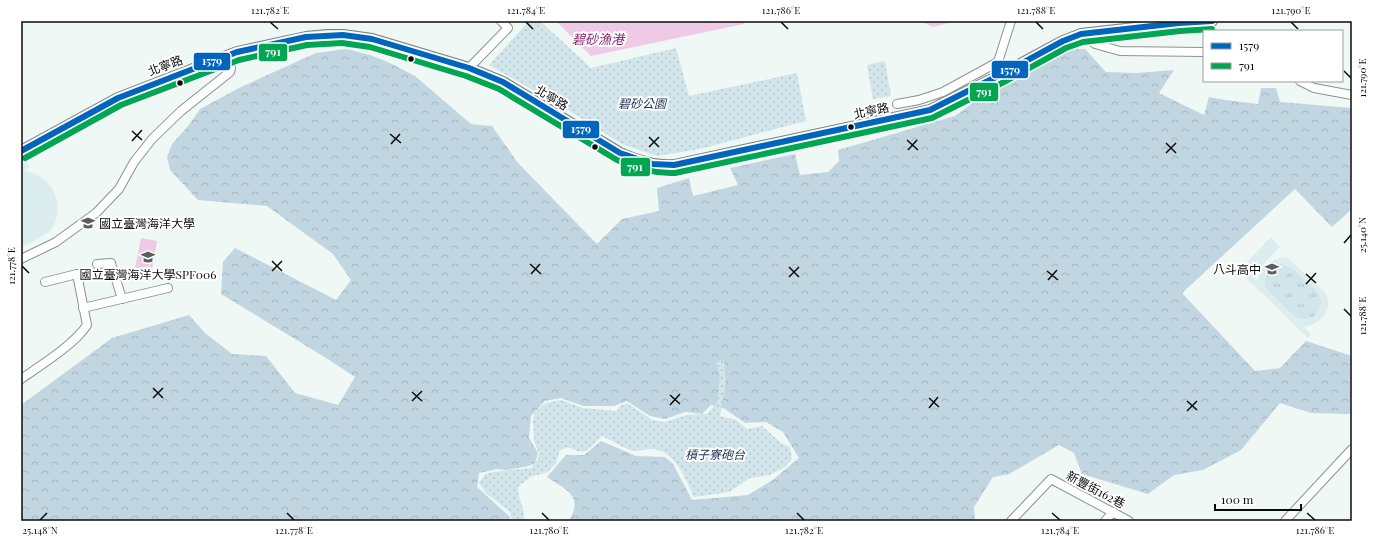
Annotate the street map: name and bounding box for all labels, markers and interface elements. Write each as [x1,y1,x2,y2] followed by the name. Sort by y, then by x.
[251,3,289,17] text: 121.782°E
[507,3,545,17] text: 121.784°E
[762,3,800,17] text: 121.786°E
[1017,3,1055,17] text: 121.788°E
[1272,3,1310,17] text: 121.790°E
[572,30,626,47] water label: 碧砂漁港
[1203,30,1343,82] legend
[1239,37,1259,53] text: 1579
[258,43,288,62] line badge: 791
[265,44,281,59] text: 791
[145,51,185,79] street label: 北寧路
[193,52,231,71] line badge: 1579
[202,53,222,68] text: 1579
[406,54,416,64] unlabelled marker
[1239,57,1255,73] text: 791
[1355,59,1369,97] text: 121.790°E
[991,60,1029,79] line badge: 1579
[1000,62,1020,77] text: 1579
[175,78,185,88] unlabelled marker
[532,81,572,113] street label: 北寧路
[969,82,999,102] line badge: 791
[976,84,992,99] text: 791
[618,95,668,111] park label: 碧砂公園
[852,98,890,122] street label: 北寧路
[562,120,600,139] line badge: 1579
[571,121,591,136] text: 1579
[846,122,856,132] unlabelled marker
[590,142,600,152] unlabelled marker
[620,157,651,177] line badge: 791
[627,159,643,174] text: 791
[80,215,96,231] school or university icon: 國立臺灣海洋大學
[99,215,195,231] place label: 國立臺灣海洋大學
[1355,217,1369,253] text: 25.140°N
[4,247,18,285] text: 121.778°E
[140,249,156,265] school or university icon: 國立臺灣海洋大學SPF006
[1213,261,1261,277] place label: 八斗高中
[1264,261,1280,277] school or university icon: 八斗高中
[80,266,216,282] place label: 國立臺灣海洋大學SPF006
[1355,297,1369,335] text: 121.788°E
[685,446,746,462] park label: 槓子寮砲台
[1064,467,1128,511] street label: 新豐街162巷
[1215,486,1301,512] scale bar
[1221,491,1254,507] text: 100 m
[22,523,58,537] text: 25.148°N
[275,523,313,537] text: 121.778°E
[529,523,569,537] text: 121.780°E
[785,523,823,537] text: 121.782°E
[1041,523,1079,537] text: 121.784°E
[1296,523,1334,537] text: 121.786°E

